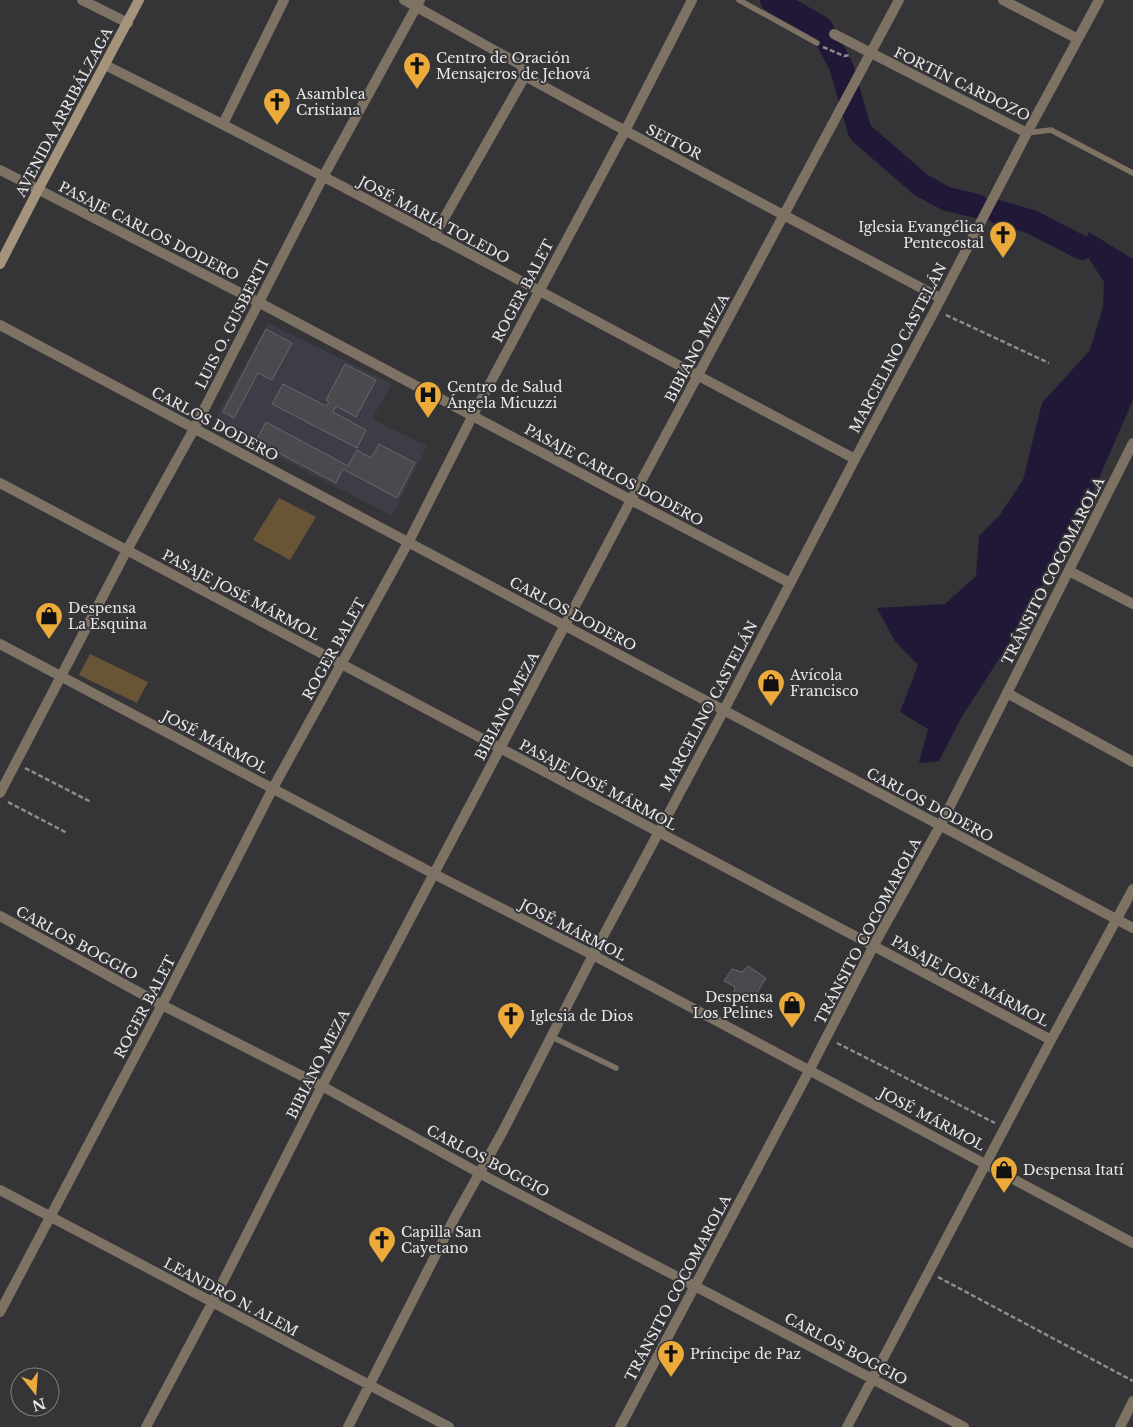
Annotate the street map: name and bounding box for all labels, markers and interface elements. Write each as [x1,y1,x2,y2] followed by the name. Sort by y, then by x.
[11,24,116,201] street label: AVENIDA ARRIBÁLZAGA
[891,43,1033,125] street label: FORTÍN CARDOZO
[436,49,591,83] place label: Centro de Oración Mensajeros de Jehová
[402,51,432,90] church icon: Centro de Oración Mensajeros de Jehová
[295,85,366,119] place label: Asamblea Cristiana
[262,87,292,126] church icon: Asamblea Cristiana
[643,120,706,164] street label: SEITOR
[354,172,513,268] street label: JOSÉ MARÍA TOLEDO
[56,178,242,284] street label: PASAJE CARLOS DODERO
[858,218,984,252] place label: Iglesia Evangélica Pentecostal
[988,220,1018,259] church icon: Iglesia Evangélica Pentecostal
[488,236,558,346] street label: ROGER BALET
[191,256,273,392] street label: LUIS O. GUSBERTI
[845,260,951,436] street label: MARCELINO CASTELÁN
[661,290,733,405] street label: BIBIANO MEZA
[446,378,563,412] place label: Centro de Salud Ángela Micuzzi
[413,380,443,419] hospital icon: Centro de Salud Ángela Micuzzi
[148,383,282,465] street label: CARLOS DODERO
[521,420,707,530] street label: PASAJE CARLOS DODERO
[998,474,1108,668] street label: TRÁNSITO COCOMAROLA
[159,546,323,644] street label: PASAJE JOSÉ MÁRMOL
[506,573,640,655] street label: CARLOS DODERO
[299,595,369,703] street label: ROGER BALET
[68,599,147,633] place label: Despensa La Esquina
[34,601,64,640] shop icon: Despensa La Esquina
[656,618,762,794] street label: MARCELINO CASTELÁN
[471,648,543,763] street label: BIBIANO MEZA
[789,666,859,700] place label: Avícola Francisco
[756,668,786,707] shop icon: Avícola Francisco
[157,706,271,777] street label: JOSÉ MÁRMOL
[516,736,680,834] street label: PASAJE JOSÉ MÁRMOL
[863,764,997,846] street label: CARLOS DODERO
[811,835,925,1027] street label: TRÁNSITO COCOMAROLA
[515,894,629,965] street label: JOSÉ MÁRMOL
[13,902,141,984] street label: CARLOS BOGGIO
[888,932,1052,1030] street label: PASAJE JOSÉ MÁRMOL
[110,952,180,1062] street label: ROGER BALET
[693,988,773,1022] place label: Despensa Los Pelines
[777,990,807,1029] shop icon: Despensa Los Pelines
[496,1001,526,1040] church icon: Iglesia de Dios
[283,1006,353,1122] street label: BIBIANO MEZA
[530,1007,633,1025] place label: Iglesia de Dios
[874,1083,988,1154] street label: JOSÉ MÁRMOL
[423,1121,553,1201] street label: CARLOS BOGGIO
[989,1155,1019,1194] shop icon: Despensa Itatí
[1023,1161,1124,1179] place label: Despensa Itatí
[621,1192,735,1384] street label: TRÁNSITO COCOMAROLA
[401,1223,482,1257] place label: Capilla San Cayetano
[367,1225,397,1264] church icon: Capilla San Cayetano
[161,1254,301,1340] street label: LEANDRO N. ALEM
[781,1309,911,1389] street label: CARLOS BOGGIO
[656,1339,686,1378] church icon: Príncipe de Paz
[690,1345,801,1363] place label: Príncipe de Paz
[10,1367,60,1417] north arrow
[30,1394,48,1415] text: N

